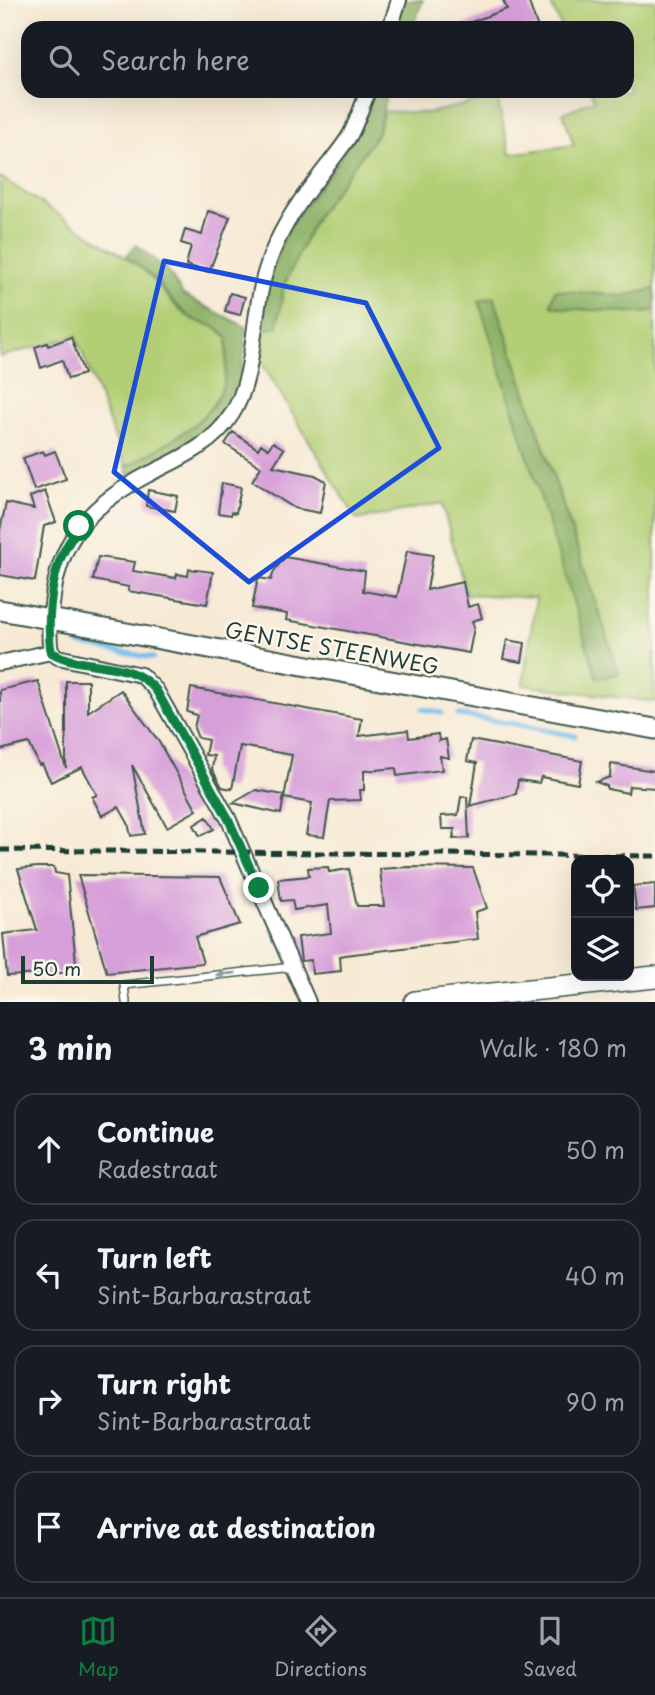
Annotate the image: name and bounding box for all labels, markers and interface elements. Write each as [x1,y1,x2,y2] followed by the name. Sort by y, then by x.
[21,21,634,98] search box
[101,40,250,79] text: Search here
[45,41,83,79] icon: search
[63,510,94,541] route start
[223,612,441,682] street label: GENTSE STEENWEG
[571,855,634,981] map controls
[571,855,634,918] button: locate
[243,872,274,903] route end
[571,918,634,981] button: layers
[21,953,154,985] scale bar
[32,954,81,982] text: 50 m
[214,969,236,980] one-way arrow
[28,1025,113,1070] text: 3 min
[479,1030,627,1065] text: Walk · 180 m
[97,1112,214,1151] text: Continue
[30,1130,68,1168] icon: ahead
[565,1132,625,1167] text: 50 m
[97,1151,218,1186] text: Radestraat
[97,1238,212,1277] text: Turn left
[30,1256,68,1294] icon: left
[565,1258,625,1293] text: 40 m
[97,1277,311,1312] text: Sint-Barbarastraat
[97,1364,231,1403] text: Turn right
[30,1382,68,1420] icon: right
[566,1384,625,1419] text: 90 m
[97,1403,311,1438] text: Sint-Barbarastraat
[30,1508,68,1546] icon: arrive
[97,1508,376,1547] text: Arrive at destination
[78,1612,119,1682] tab: Map
[275,1612,367,1682] tab: Directions
[523,1612,577,1682] tab: Saved

